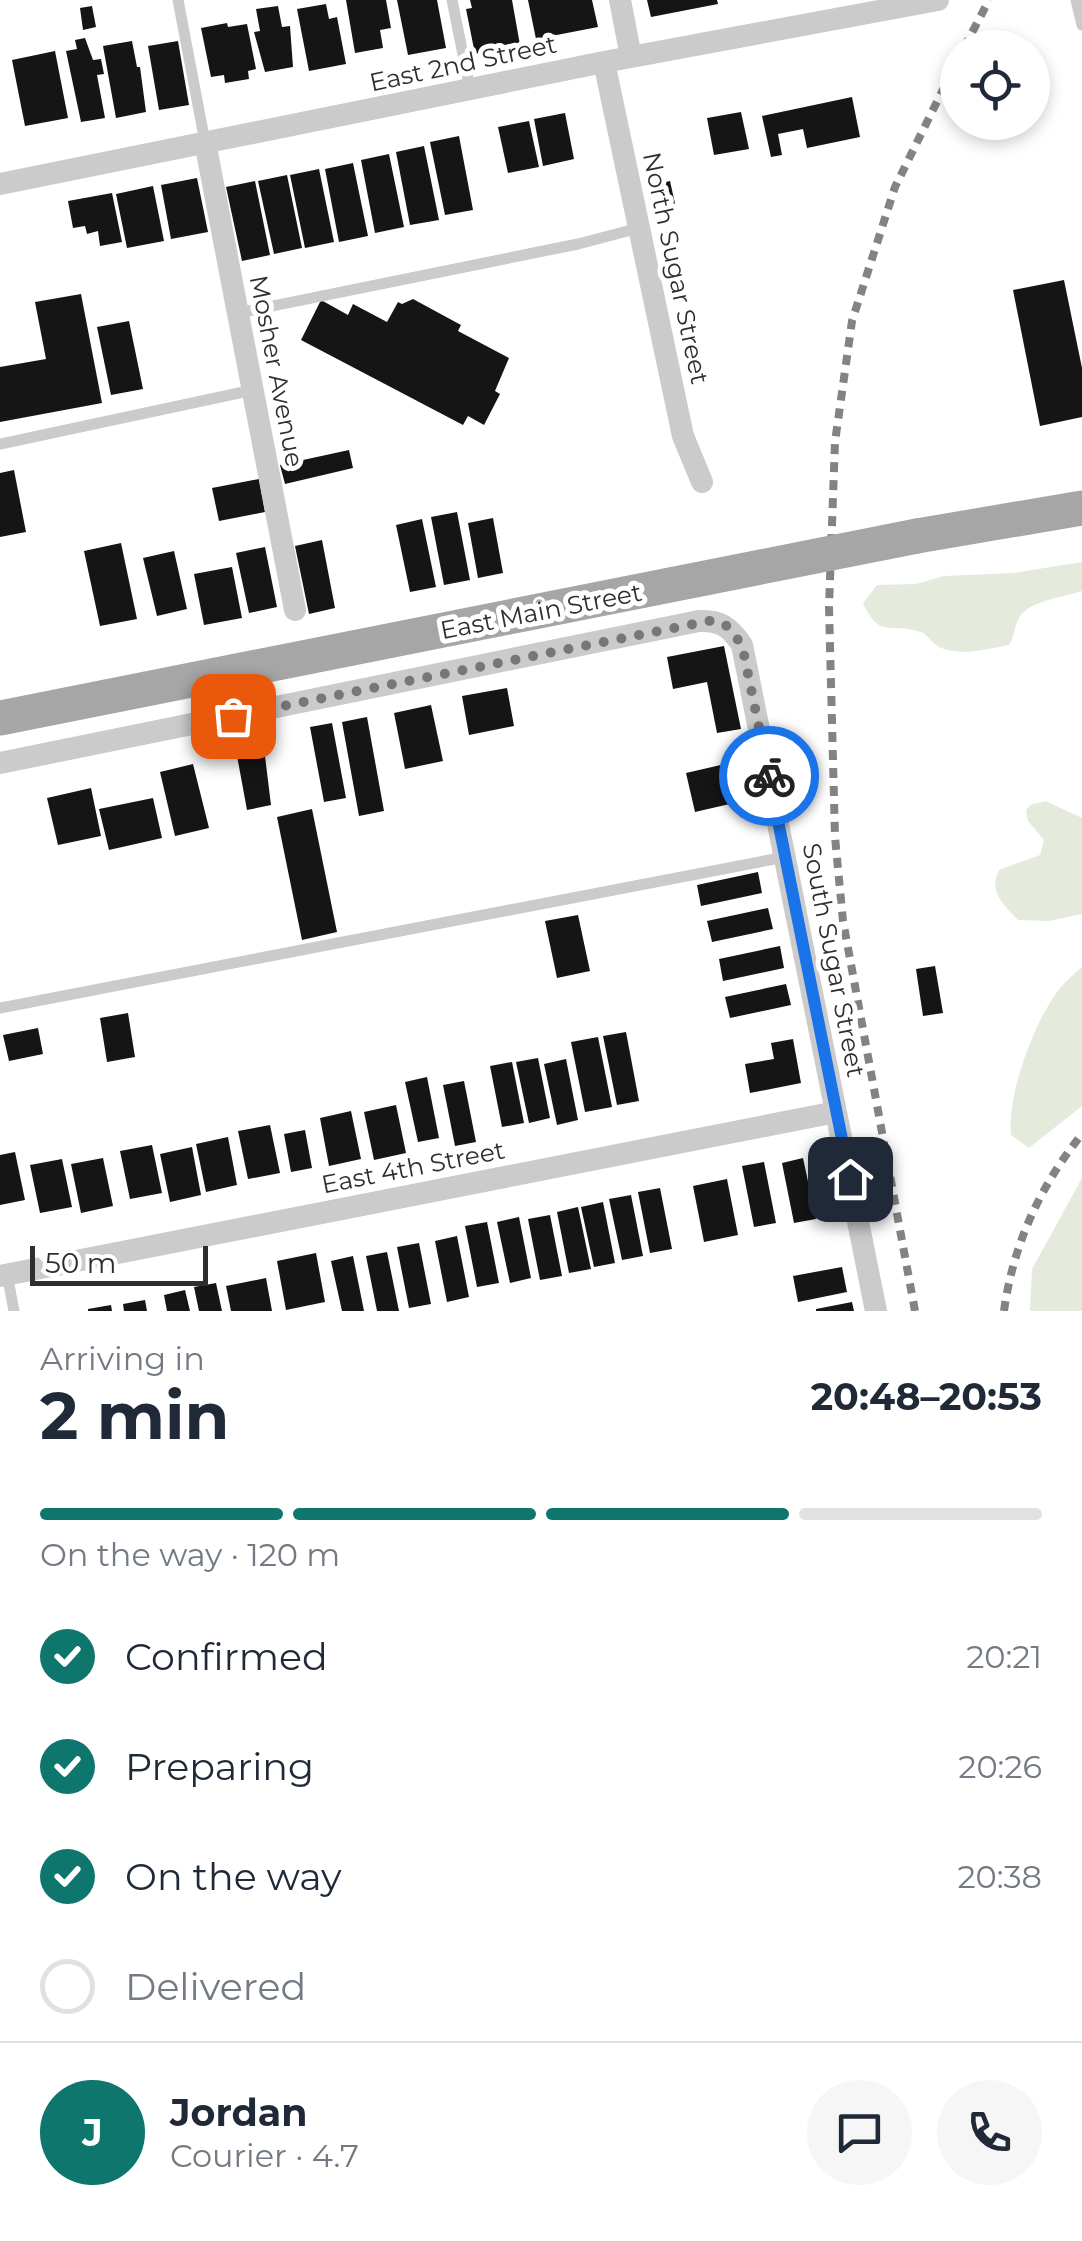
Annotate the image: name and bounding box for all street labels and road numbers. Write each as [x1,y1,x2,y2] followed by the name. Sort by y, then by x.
[367,29,559,97] street label: East 2nd Street
[637,149,715,387] street label: North Sugar Street
[244,273,310,469] street label: Mosher Avenue
[438,577,644,645] street label: East Main Street
[797,840,871,1080] street label: South Sugar Street
[319,1135,507,1199] street label: East 4th Street

